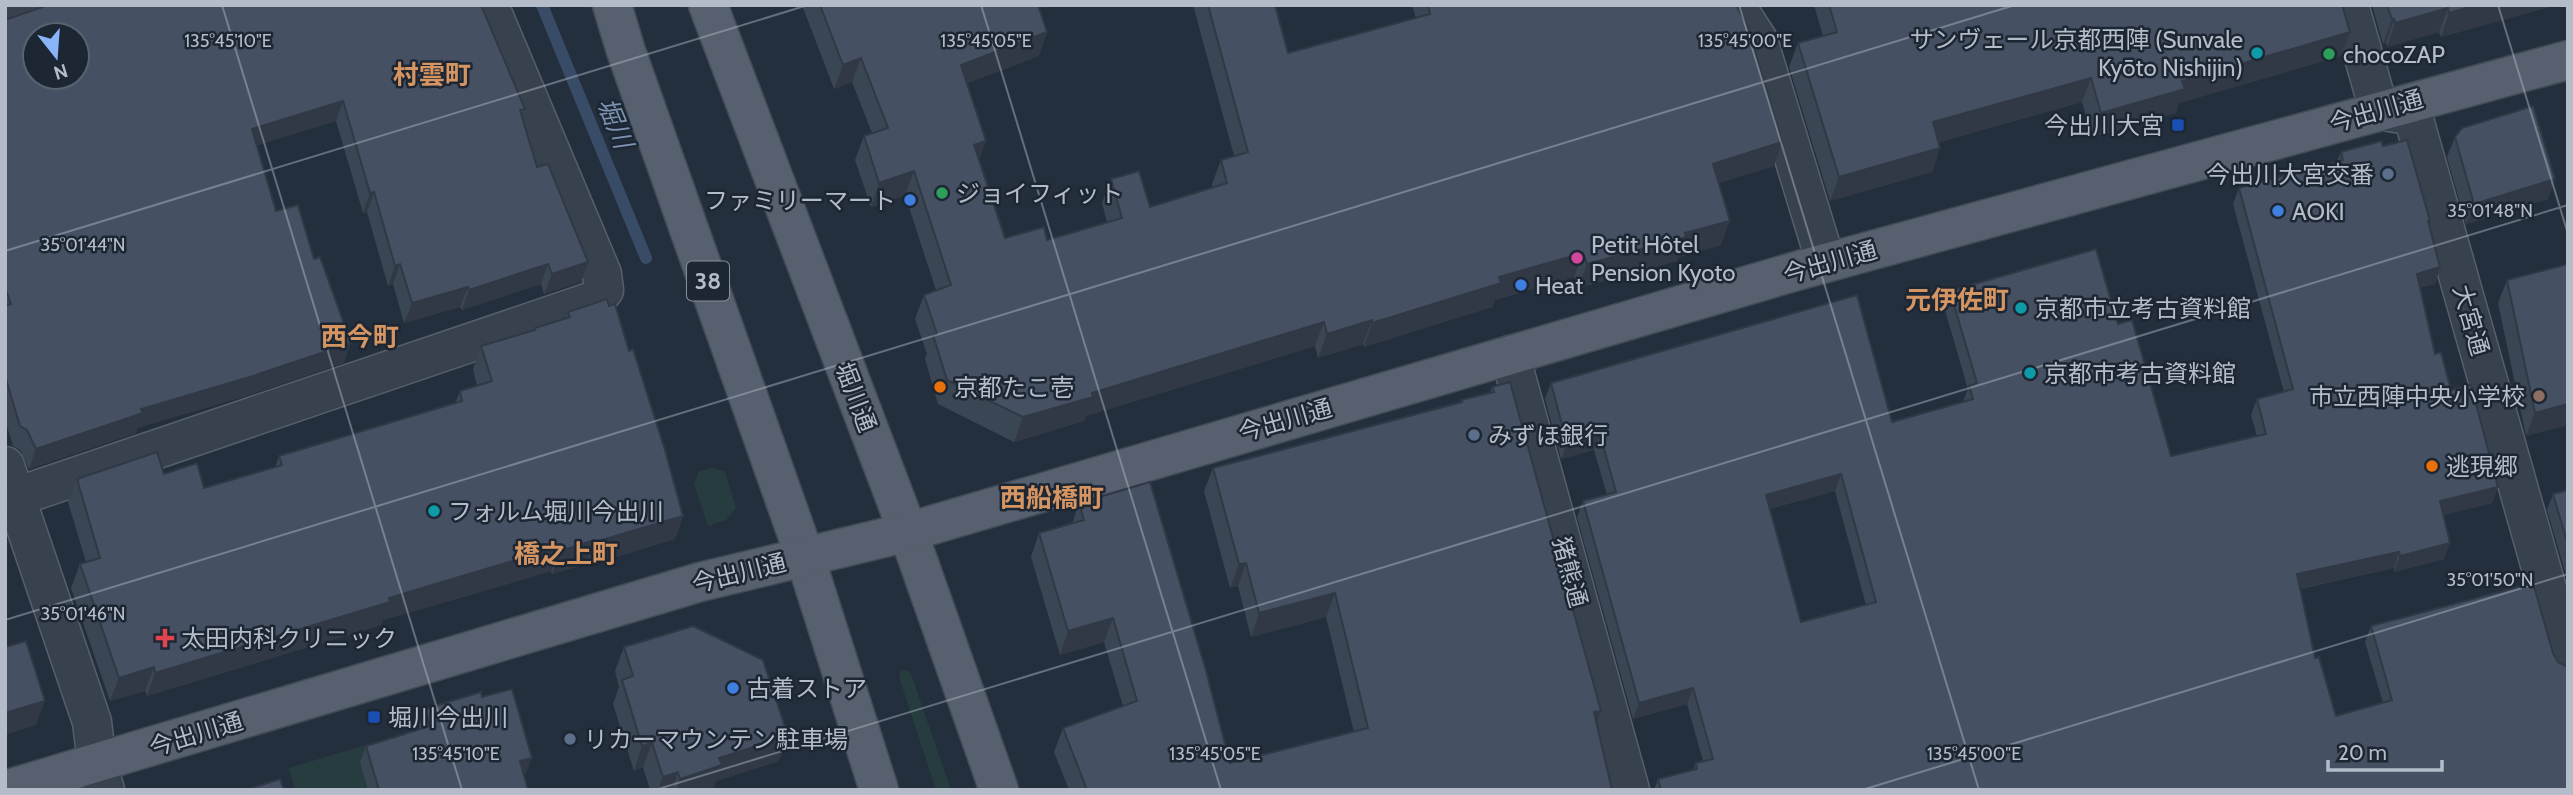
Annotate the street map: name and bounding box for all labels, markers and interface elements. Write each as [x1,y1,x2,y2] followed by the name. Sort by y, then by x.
[21,21,91,91] north arrow
[1910,25,2243,82] place label: サンヴェール京都西陣 (Sunvale Kyōto Nishijin)
[184,30,272,52] text: 135°45'10"E
[940,30,1032,52] text: 135°45'05"E
[1698,30,1792,52] text: 135°45'00"E
[2343,40,2445,69] place label: chocoZAP
[2249,45,2265,61] marker: サンヴェール京都西陣 (Sunvale Kyōto Nishijin)
[2321,46,2337,62] marker: chocoZAP
[51,59,71,85] text: N
[393,59,471,91] district label: 村雲町
[2326,84,2426,138] street label: 今出川通
[590,93,641,156] water label: 堀川
[2044,111,2164,140] place label: 今出川大宮
[2170,117,2186,133] marker: 今出川大宮
[2206,160,2374,189] place label: 今出川大宮交番
[2380,166,2396,182] marker: 今出川大宮交番
[956,179,1124,208] place label: ジョイフィット
[934,185,950,201] marker: ジョイフィット
[704,186,896,215] place label: ファミリーマート
[902,192,918,208] marker: ファミリーマート
[2292,197,2345,226] place label: AOKI
[2447,200,2533,222] text: 35°01'48"N
[2270,203,2286,219] marker: AOKI
[1591,230,1735,287] place label: Petit Hôtel Pension Kyoto
[41,234,125,256] text: 35°01'44"N
[1780,235,1880,289] street label: 今出川通
[1569,250,1585,266] marker: Petit Hôtel Pension Kyoto
[687,262,729,300] road number: 38
[1535,271,1583,300] place label: Heat
[1513,277,1529,293] marker: Heat
[2447,281,2495,359] street label: 大宮通
[1905,284,2009,316] district label: 元伊佐町
[2035,294,2251,323] place label: 京都市立考古資料館
[2013,300,2029,316] marker: 京都市立考古資料館
[321,321,399,353] district label: 西今町
[830,358,882,436] street label: 堀川通
[2044,359,2236,388] place label: 京都市考古資料館
[2022,365,2038,381] marker: 京都市考古資料館
[954,373,1074,402] place label: 京都たこ壱
[932,379,948,395] marker: 京都たこ壱
[2309,382,2525,411] place label: 市立西陣中央小学校
[2531,388,2547,404] marker: 市立西陣中央小学校
[1235,393,1335,447] street label: 今出川通
[1488,421,1608,450] place label: みずほ銀行
[1466,427,1482,443] marker: みずほ銀行
[2446,452,2518,481] place label: 逃現郷
[2424,458,2440,474] marker: 逃現郷
[1000,482,1104,514] district label: 西船橋町
[448,497,664,526] place label: フォルム堀川今出川
[426,503,442,519] marker: フォルム堀川今出川
[1547,533,1593,611] street label: 猪熊通
[514,538,618,570] district label: 橋之上町
[689,547,789,599] street label: 今出川通
[2446,569,2534,591] text: 35°01'50"N
[41,603,126,625] text: 35°01'46"N
[181,624,397,653] place label: 太田内科クリニック
[155,628,175,648] marker: 太田内科クリニック
[747,674,867,703] place label: 古着ストア
[725,680,741,696] marker: 古着ストア
[388,703,508,732] place label: 堀川今出川
[146,706,246,762] street label: 今出川通
[366,709,382,725] marker: 堀川今出川
[584,725,848,754] place label: リカーマウンテン駐車場
[2328,728,2442,772] scale bar
[562,731,578,747] marker: リカーマウンテン駐車場
[2338,740,2387,765] text: 20 m
[412,743,500,765] text: 135°45'10"E
[1169,743,1261,765] text: 135°45'05"E
[1927,743,2021,765] text: 135°45'00"E

